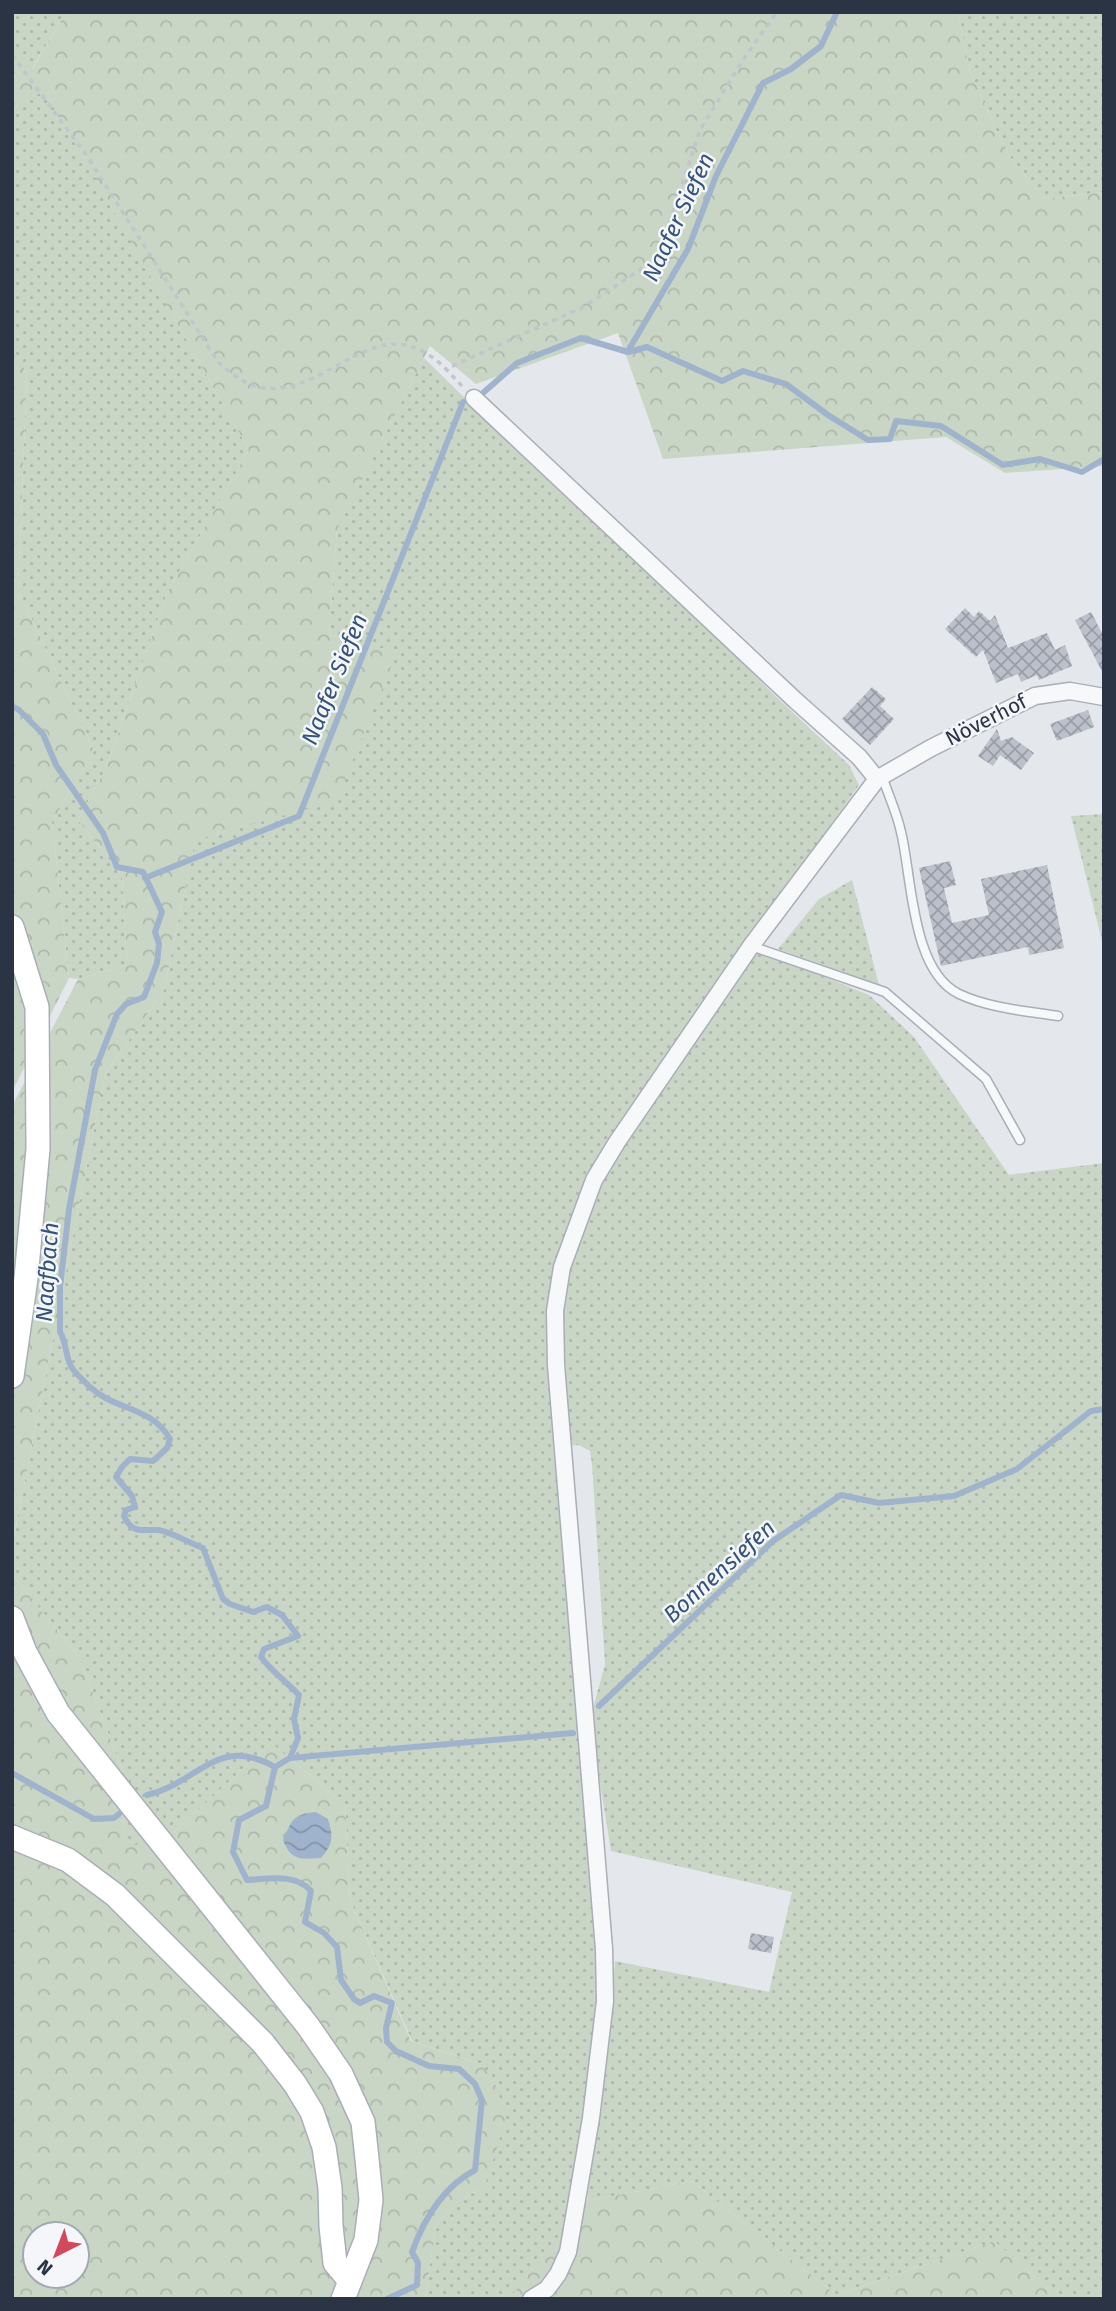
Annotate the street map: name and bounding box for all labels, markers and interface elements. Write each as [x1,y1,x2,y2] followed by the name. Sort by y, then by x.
[636,148,720,286] water label: Naafer Siefen
[295,609,373,749] water label: Naafer Siefen
[941,688,1033,752] street label: Növerhof
[30,1221,64,1323] water label: Naafbach
[657,1514,781,1628] water label: Bonnensiefen
[21,2220,91,2290] north arrow
[33,2254,57,2280] text: N

